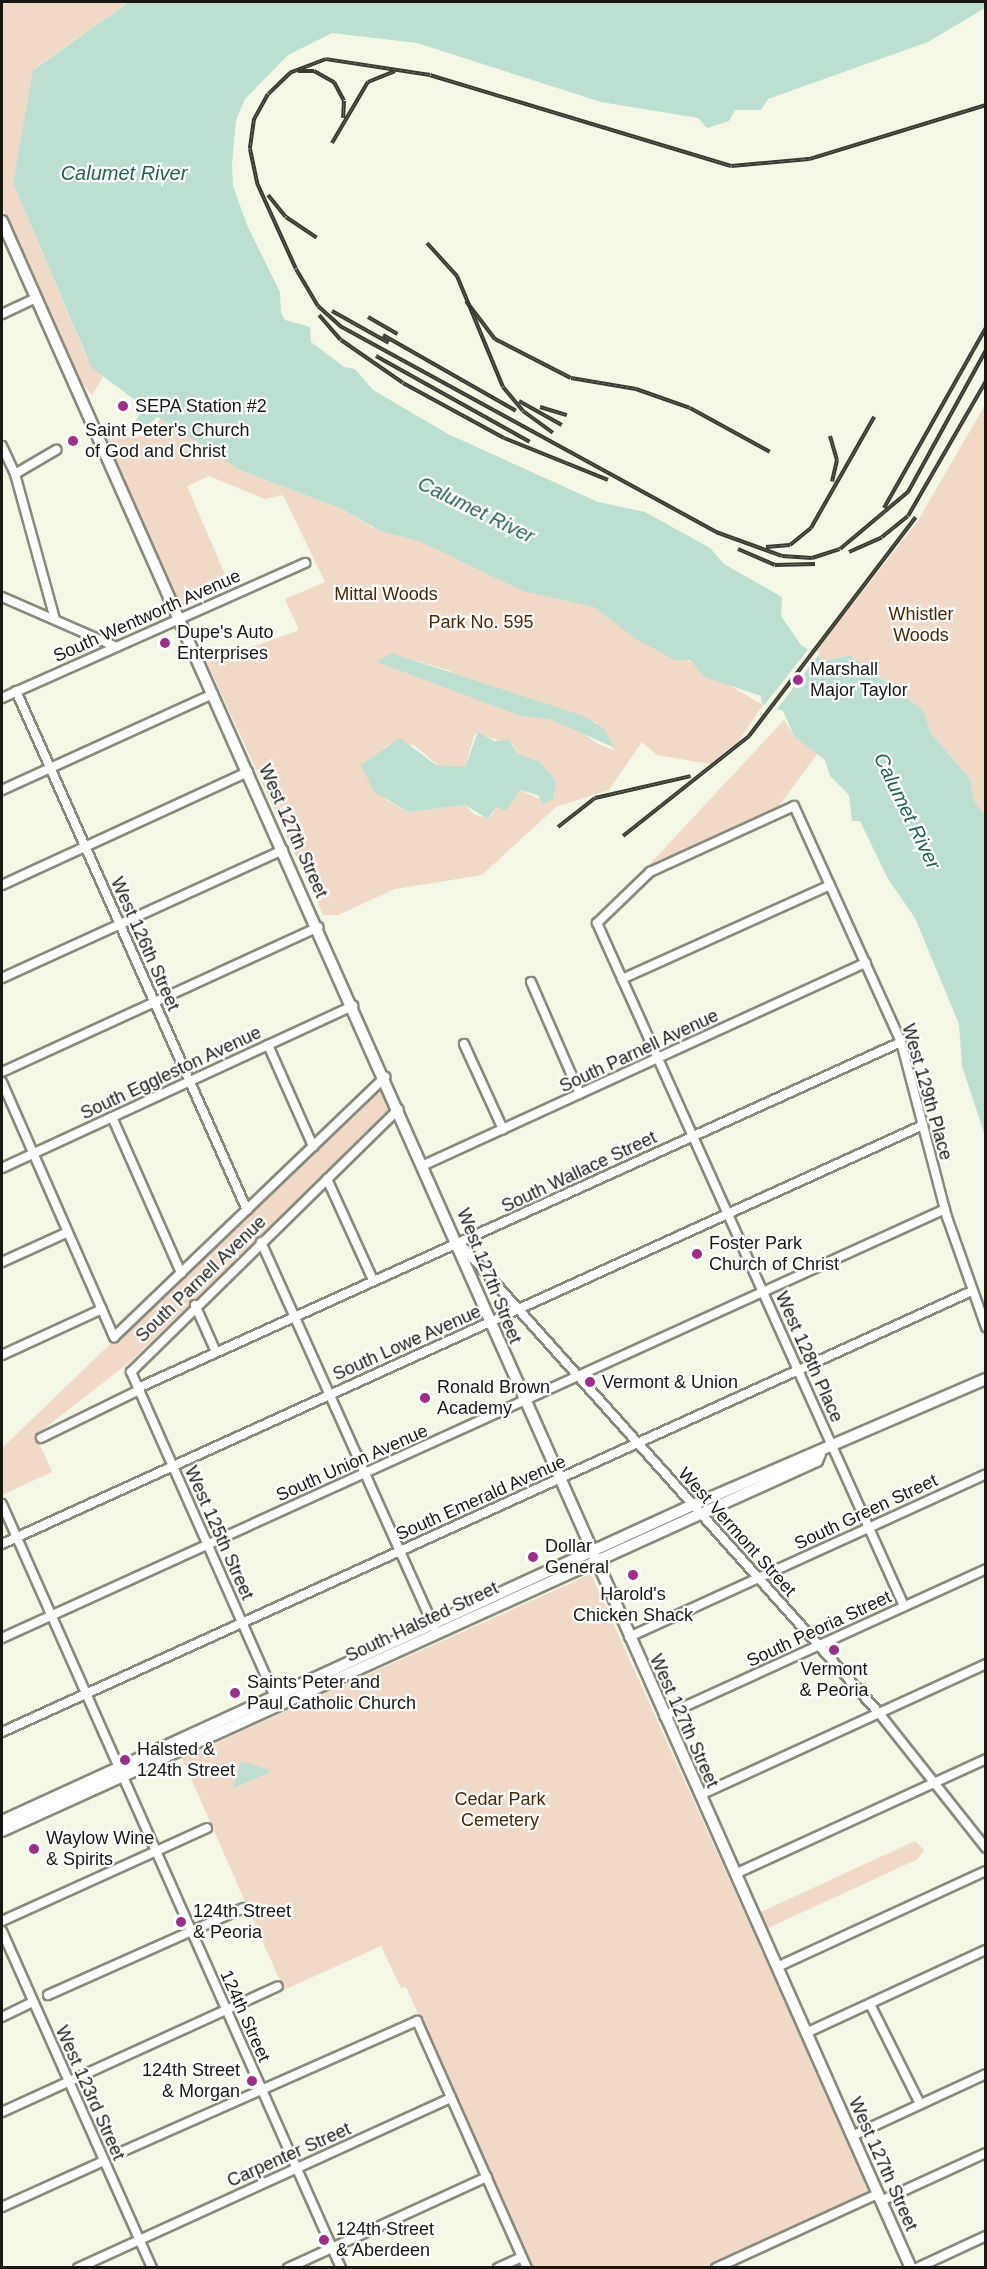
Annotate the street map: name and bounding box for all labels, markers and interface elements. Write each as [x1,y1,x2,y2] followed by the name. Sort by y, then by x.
[61,161,187,185] water label: Calumet River
[135,395,268,417] place label: SEPA Station #2
[116,399,130,413] marker: SEPA Station #2
[85,420,250,462] place label: Saint Peter's Church of God and Christ
[66,434,80,448] marker: Saint Peter's Church of God and Christ
[414,471,538,549] water label: Calumet River
[50,565,244,667] street label: South Wentworth Avenue
[334,583,438,605] park label: Mittal Woods
[888,604,954,646] park label: Whistler Woods
[428,611,534,633] park label: Park No. 595
[177,622,274,664] place label: Dupe's Auto Enterprises
[158,636,172,650] marker: Dupe's Auto Enterprises
[810,659,908,702] place label: Marshall Major Taylor
[791,673,805,687] marker: Marshall Major Taylor
[868,749,946,873] water label: Calumet River
[254,761,332,901] street label: West 127th Street
[106,874,184,1014] street label: West 126th Street
[556,1004,722,1098] street label: South Parnell Avenue
[77,1021,265,1125] street label: South Eggleston Avenue
[897,1021,957,1163] street label: West 129th Place
[498,1127,660,1217] street label: South Wallace Street
[452,1205,526,1347] street label: West 127th Street
[131,1211,271,1347] street label: South Parnell Avenue
[709,1233,839,1276] place label: Foster Park Church of Christ
[690,1247,704,1261] marker: Foster Park Church of Christ
[771,1288,847,1426] street label: West 128th Place
[329,1300,485,1386] street label: South Lowe Avenue
[602,1371,738,1393] place label: Vermont & Union
[583,1375,597,1389] marker: Vermont & Union
[437,1377,550,1420] place label: Ronald Brown Academy
[418,1391,432,1405] marker: Ronald Brown Academy
[272,1420,432,1506] street label: South Union Avenue
[392,1451,570,1545] street label: South Emerald Avenue
[180,1463,258,1603] street label: West 125th Street
[674,1463,800,1601] street label: West Vermont Street
[791,1469,941,1555] street label: South Green Street
[545,1536,609,1578] place label: Dollar General
[526,1550,540,1564] marker: Dollar General
[626,1568,640,1582] marker: Harold's Chicken Shack
[342,1577,502,1667] street label: South Halsted Street
[573,1584,693,1626] place label: Harold's Chicken Shack
[743,1586,895,1672] street label: South Peoria Street
[827,1643,841,1657] marker: Vermont & Peoria
[645,1651,723,1791] street label: West 127th Street
[799,1659,869,1702] place label: Vermont & Peoria
[247,1672,416,1714] place label: Saints Peter and Paul Catholic Church
[228,1686,242,1700] marker: Saints Peter and Paul Catholic Church
[137,1739,235,1782] place label: Halsted & 124th Street
[118,1753,132,1767] marker: Halsted & 124th Street
[454,1789,546,1832] park label: Cedar Park Cemetery
[46,1828,154,1870] place label: Waylow Wine & Spirits
[27,1842,41,1856] marker: Waylow Wine & Spirits
[193,1901,291,1944] place label: 124th Street & Peoria
[174,1915,188,1929] marker: 124th Street & Peoria
[215,1967,275,2065] street label: 124th Street
[51,2022,129,2164] street label: West 123rd Street
[142,2060,240,2102] place label: 124th Street & Morgan
[245,2074,259,2088] marker: 124th Street & Morgan
[844,2094,922,2234] street label: West 127th Street
[224,2118,354,2192] street label: Carpenter Street
[336,2219,434,2262] place label: 124th Street & Aberdeen
[317,2233,331,2247] marker: 124th Street & Aberdeen

